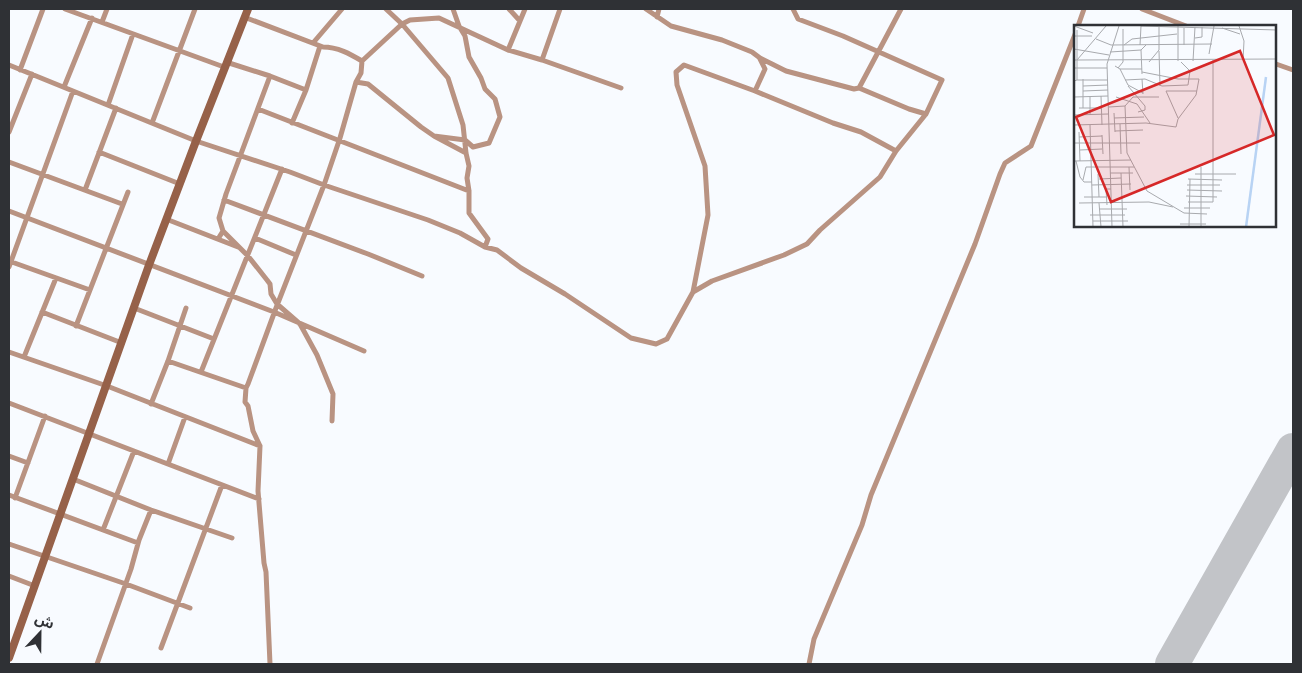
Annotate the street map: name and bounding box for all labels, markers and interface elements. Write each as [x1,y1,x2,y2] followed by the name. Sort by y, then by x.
[1074,25,1277,228] inset map
[15,608,65,658] north arrow
[33,610,57,632] text: ش

